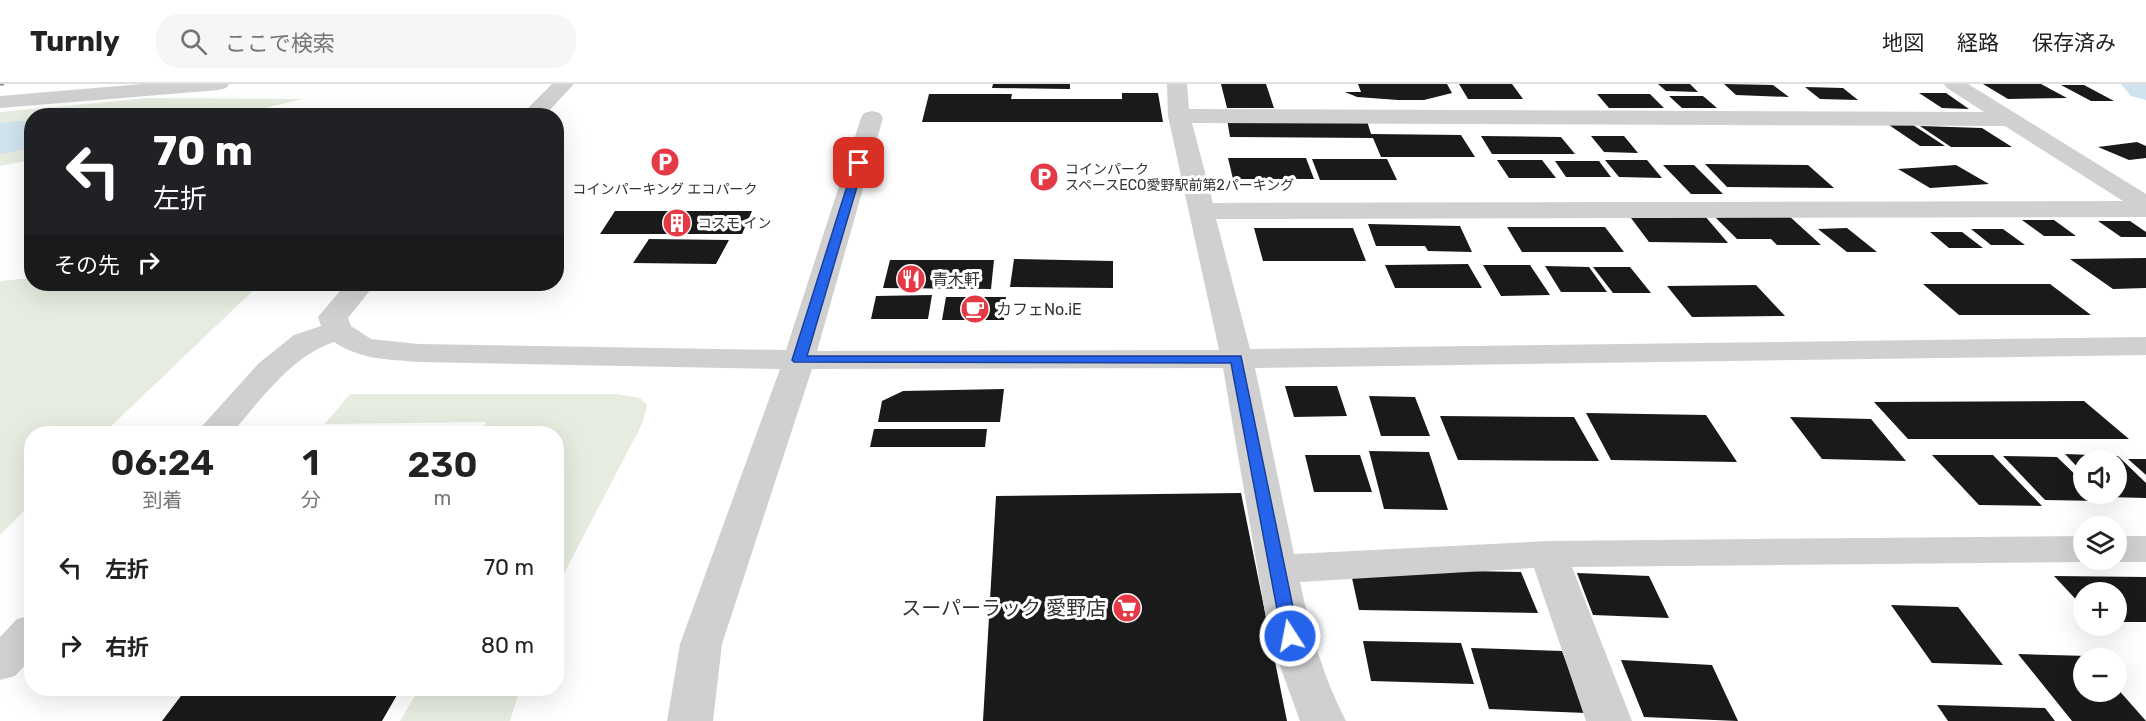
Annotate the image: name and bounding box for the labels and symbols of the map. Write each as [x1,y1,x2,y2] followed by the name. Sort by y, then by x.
[833,137,884,188] pin
[649,146,681,178] parking icon: コインパーキング エコパーク
[1028,161,1060,193] parking icon: コインパーク スペースECO愛野駅前第2パーキング
[1065,161,1294,194] place label: コインパーク スペースECO愛野駅前第2パーキング
[572,181,758,198] place label: コインパーキング エコパーク
[661,207,693,239] building icon: コスモ イン
[698,215,771,232] place label: コスモ イン
[895,263,927,295] restaurant icon: 青木軒
[932,270,980,289] place label: 青木軒
[959,293,991,325] cafe icon: カフェNo.iE
[996,300,1082,319] place label: カフェNo.iE
[1111,592,1143,624] supermarket icon: スーパーラック 愛野店
[901,596,1106,620] place label: スーパーラック 愛野店
[1258,604,1322,668] position arrow

